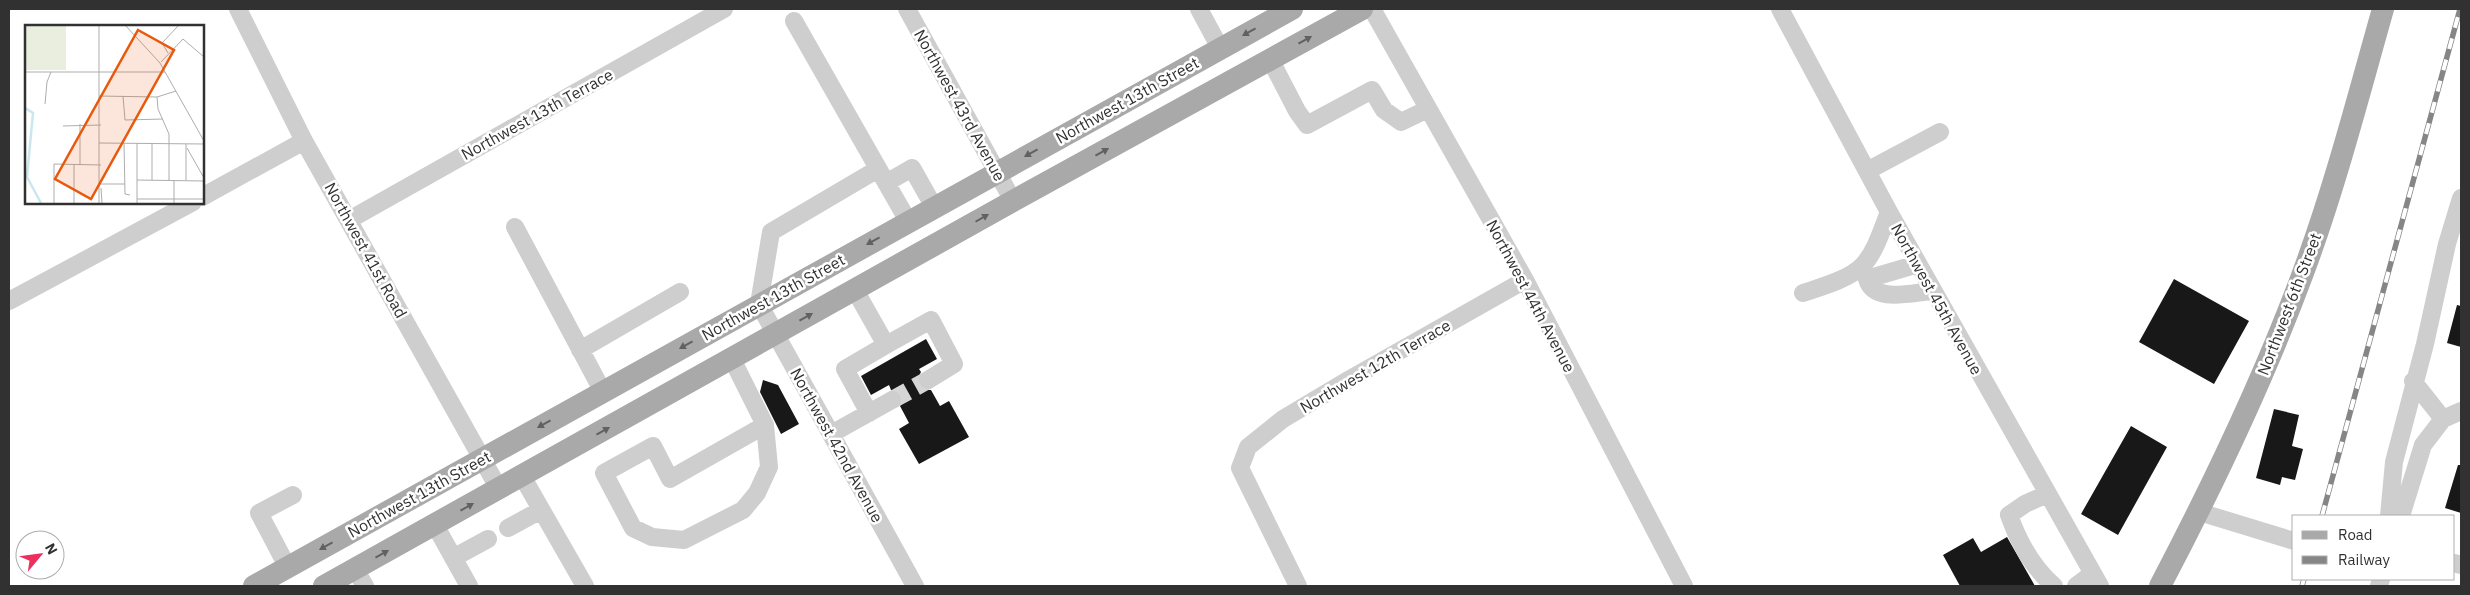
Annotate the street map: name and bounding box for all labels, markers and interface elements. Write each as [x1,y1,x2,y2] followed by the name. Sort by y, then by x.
[25,25,204,204] inset map
[910,26,1010,185] street label: Northwest 43rd Avenue
[1243,28,1256,37] one-way arrow
[1298,36,1313,44] one-way arrow
[1052,52,1202,148] street label: Northwest 13th Street
[458,64,617,164] street label: Northwest 13th Terrace
[1094,148,1109,156] one-way arrow
[1023,149,1038,157] one-way arrow
[320,179,412,321] street label: Northwest 41st Road
[975,214,988,223] one-way arrow
[1482,216,1580,376] street label: Northwest 44th Avenue
[1887,220,1987,378] street label: Northwest 45th Avenue
[2253,230,2325,378] street label: Northwest 6th Street
[867,236,880,245] one-way arrow
[698,249,848,345] street label: Northwest 13th Street
[799,313,813,322] one-way arrow
[1296,315,1454,417] street label: Northwest 12th Terrace
[679,341,694,349] one-way arrow
[786,364,888,526] street label: Northwest 42nd Avenue
[538,420,551,429] one-way arrow
[596,427,610,435] one-way arrow
[344,446,494,542] street label: Northwest 13th Street
[460,503,474,511] one-way arrow
[2292,515,2455,580] legend
[2338,525,2373,544] text: Road
[15,530,65,580] north arrow
[41,540,62,557] text: N
[319,542,333,550] one-way arrow
[375,550,390,558] one-way arrow
[2338,550,2391,569] text: Railway

